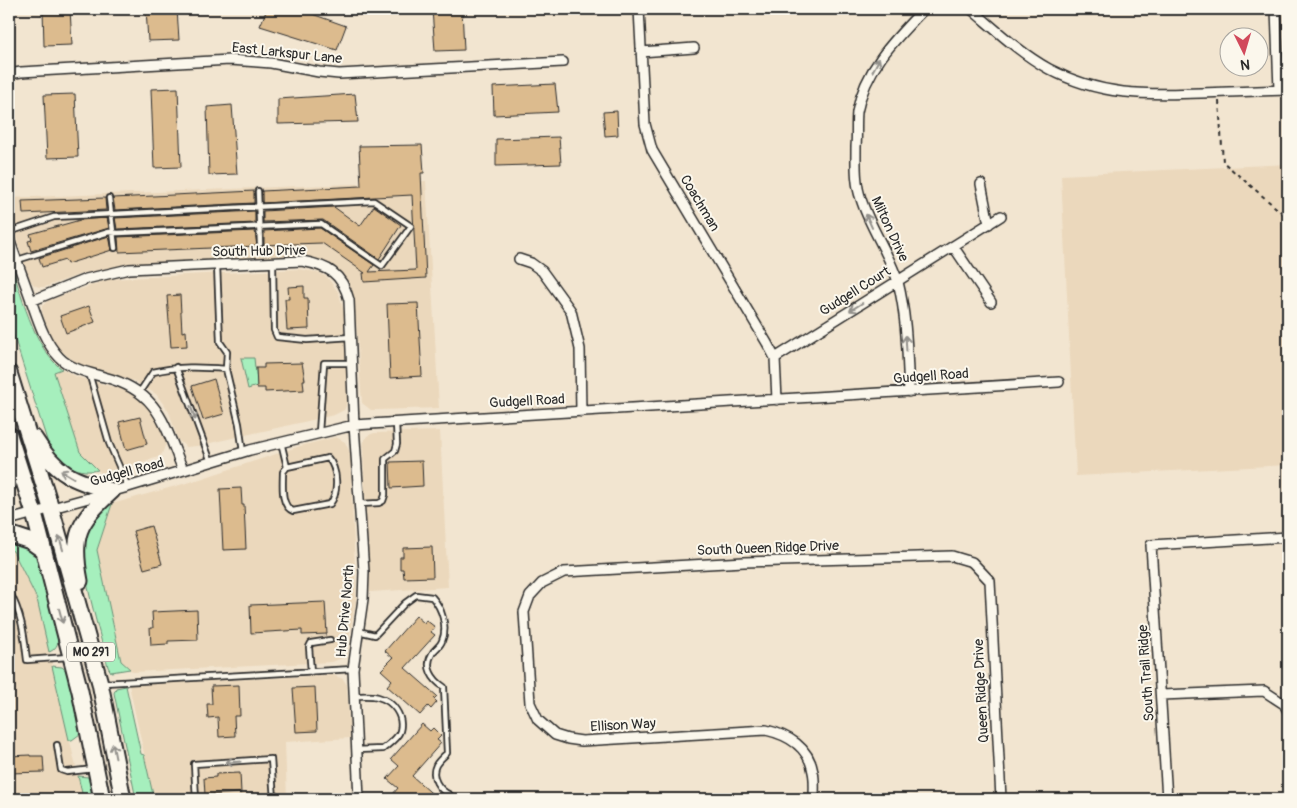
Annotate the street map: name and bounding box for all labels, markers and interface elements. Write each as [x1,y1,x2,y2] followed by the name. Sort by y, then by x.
[1220,28,1270,78] north arrow
[231,39,343,67] street label: East Larkspur Lane
[1240,56,1251,73] text: N
[872,58,881,73] one-way arrow
[677,172,723,234] street label: Coachman
[868,194,912,264] street label: Milton Drive
[864,214,874,229] one-way arrow
[212,242,306,260] street label: South Hub Drive
[816,262,894,320] street label: Gudgell Court
[849,302,863,312] one-way arrow
[902,335,911,351] one-way arrow
[893,365,969,387] street label: Gudgell Road
[489,391,565,411] street label: Gudgell Road
[189,405,198,420] one-way arrow
[88,454,166,490] street label: Gudgell Road
[60,469,74,479] one-way arrow
[55,536,65,552] one-way arrow
[697,537,839,559] street label: South Queen Ridge Drive
[332,564,358,658] street label: Hub Drive North
[56,607,66,623] one-way arrow
[1134,624,1158,722] street label: South Trail Ridge
[970,638,992,744] street label: Queen Ridge Drive
[67,642,115,662] road number: MO 291
[590,715,656,735] street label: Ellison Way
[108,744,118,760] one-way arrow
[225,757,241,766] one-way arrow

